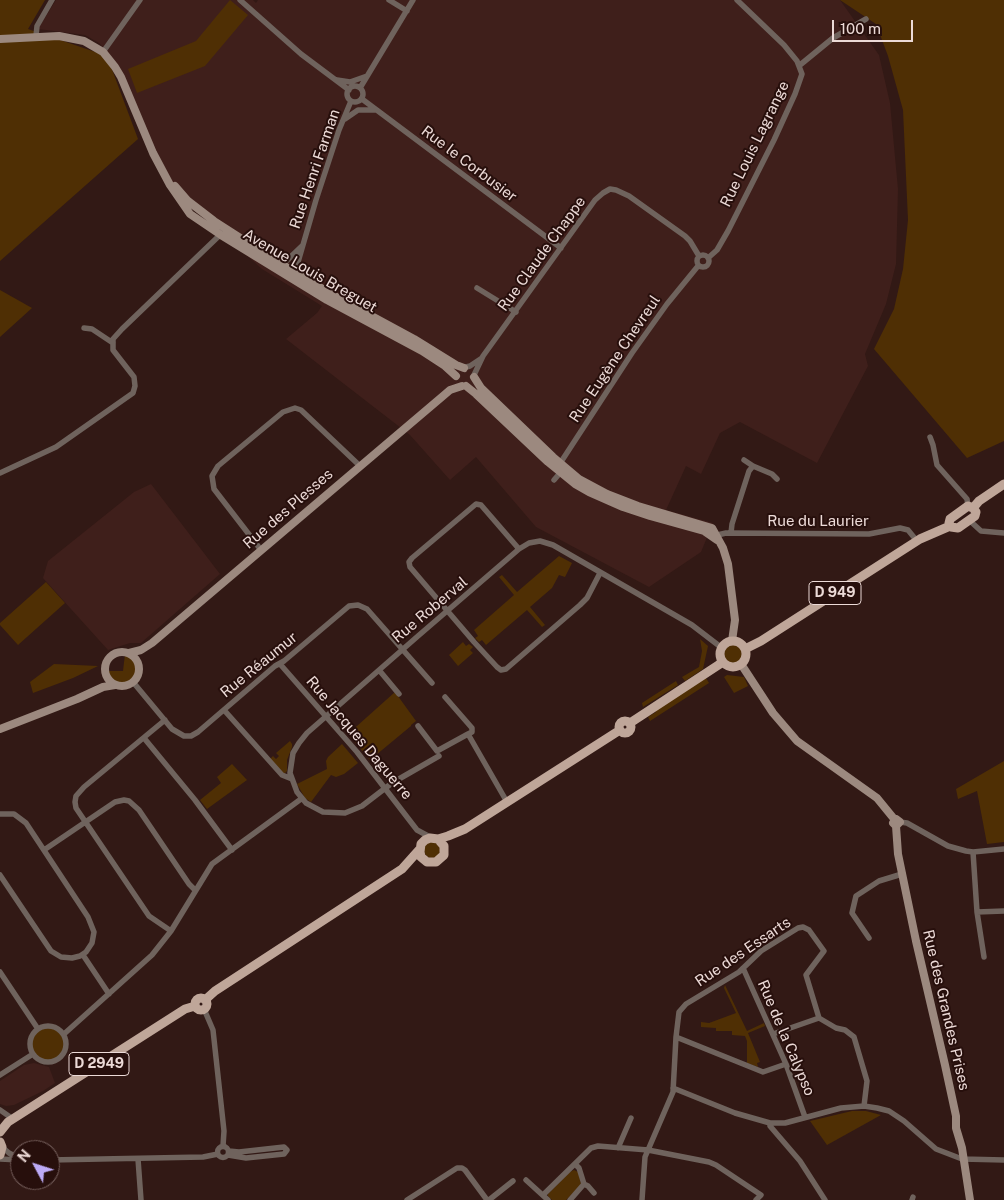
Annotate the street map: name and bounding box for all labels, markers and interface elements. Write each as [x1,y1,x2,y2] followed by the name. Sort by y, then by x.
[834,10,915,42] scale bar
[840,20,881,37] text: 100 m
[717,78,793,210] street label: Rue Louis Lagrange
[286,107,344,231] street label: Rue Henri Farman
[418,122,520,206] street label: Rue le Corbusier
[494,193,590,315] street label: Rue Claude Chappe
[240,225,380,317] street label: Avenue Louis Breguet
[566,292,664,426] street label: Rue Eugène Chevreul
[240,465,336,553] street label: Rue des Plesses
[767,512,869,530] street label: Rue du Laurier
[389,573,471,647] street label: Rue Roberval
[809,582,861,604] road number: D 949
[217,628,301,702] street label: Rue Réaumur
[302,673,416,803] street label: Rue Jacques Daguerre
[692,913,794,991] street label: Rue des Essarts
[919,928,973,1092] street label: Rue des Grandes Prises
[753,977,819,1099] street label: Rue de la Calypso
[69,1052,129,1076] road number: D 2949
[10,1140,60,1190] north arrow
[15,1147,34,1165] text: N

